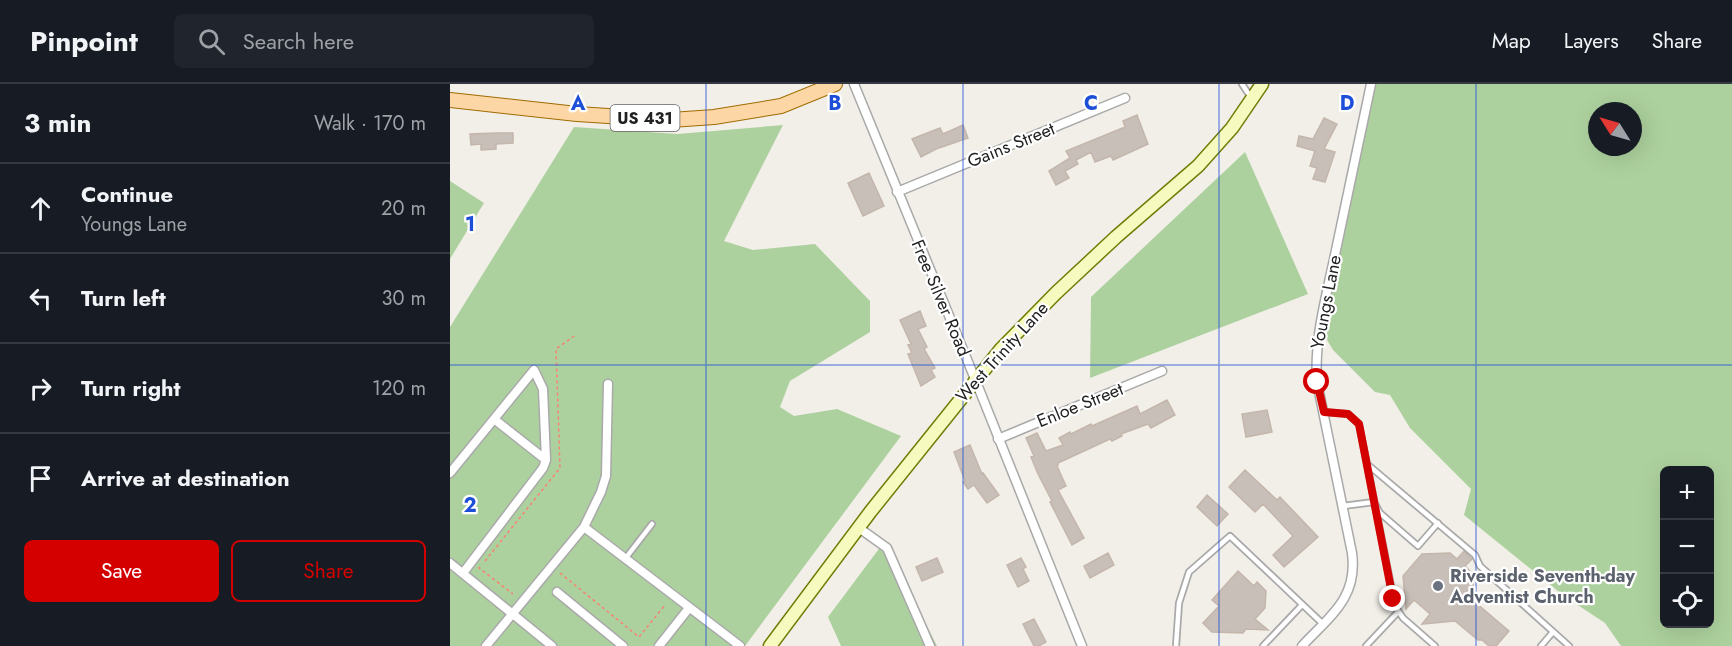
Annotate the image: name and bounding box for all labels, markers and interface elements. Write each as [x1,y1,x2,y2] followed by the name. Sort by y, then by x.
[174,14,594,68] search box
[30,21,138,62] text: Pinpoint
[195,25,228,58] icon: search
[243,25,354,57] text: Search here
[1492,26,1531,56] text: Map
[1564,26,1619,56] text: Layers
[1652,26,1702,56] text: Share
[570,89,586,118] text: A
[828,89,842,118] text: B
[1084,89,1098,118] text: C
[1340,89,1354,118] text: D
[1588,102,1642,156] north arrow
[24,104,91,142] text: 3 min
[610,105,680,131] road number: US 431
[314,109,426,138] text: Walk · 170 m
[963,115,1059,174] street label: Gains Street
[81,178,173,210] text: Continue
[24,192,57,225] icon: ahead
[381,194,426,223] text: 20 m
[81,210,187,239] text: Youngs Lane
[465,210,475,239] text: 1
[905,236,977,360] street label: Free Silver Road
[1304,253,1348,351] street label: Youngs Lane
[24,282,57,315] icon: left
[81,282,166,314] text: Turn left
[381,284,426,313] text: 30 m
[950,296,1054,408] street label: West Trinity Lane
[1303,368,1329,394] route start
[24,372,57,405] icon: right
[81,372,181,404] text: Turn right
[372,374,426,403] text: 120 m
[1033,376,1128,434] street label: Enloe Street
[24,462,57,495] icon: arrive
[81,462,290,494] text: Arrive at destination
[1660,466,1714,628] map controls
[1660,466,1714,520] button: +
[463,491,477,520] text: 2
[1660,520,1714,574] button: −
[24,540,219,602] button: Save
[231,540,426,602] button: Share
[1449,563,1635,610] place label: Riverside Seventh-day Adventist Church
[1660,574,1714,628] button: locate
[1431,579,1445,593] marker: Riverside Seventh-day Adventist Church
[1379,585,1405,611] route end

